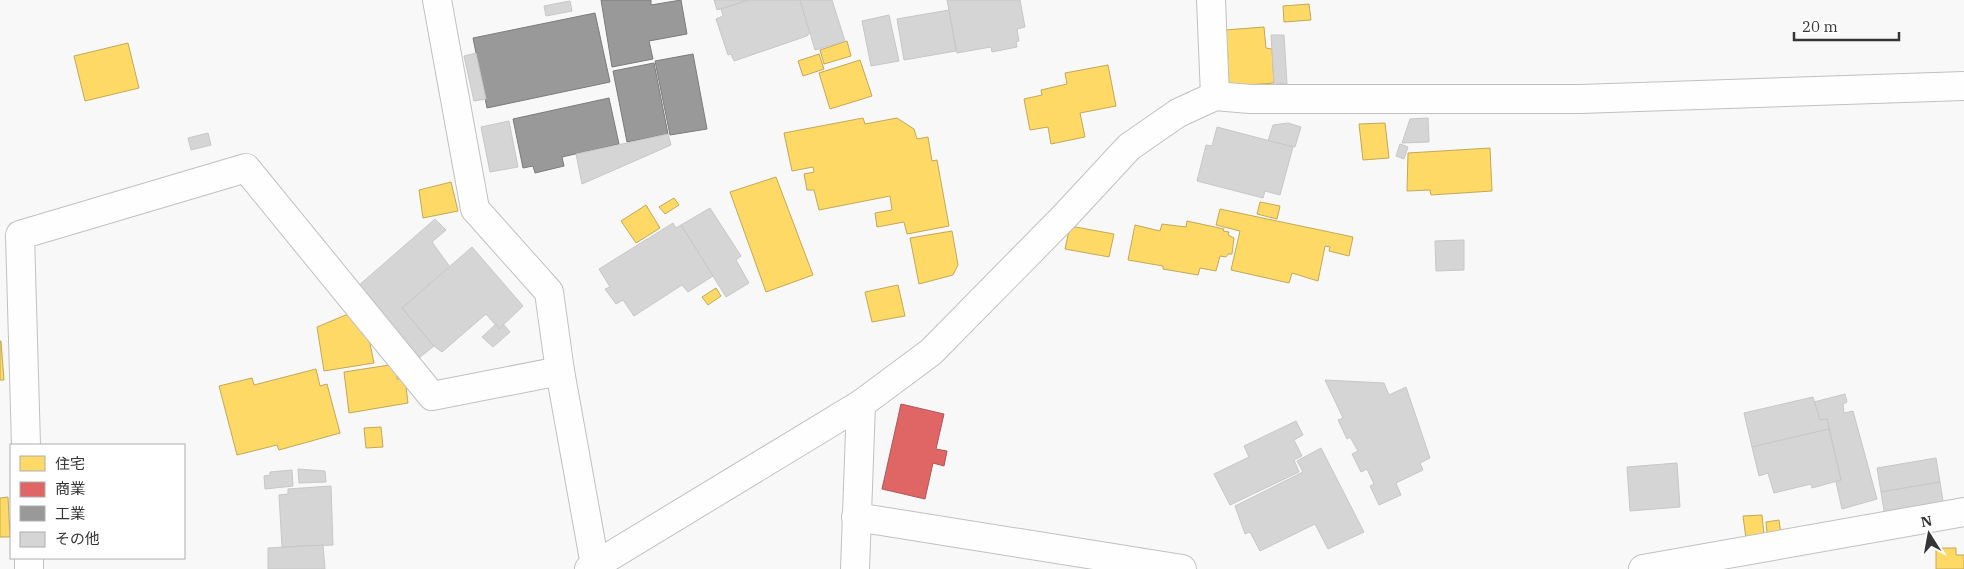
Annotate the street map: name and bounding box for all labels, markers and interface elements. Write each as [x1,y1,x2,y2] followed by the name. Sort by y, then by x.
[1794,10,1899,42] scale bar
[1802,17,1838,36] text: 20 m
[10,444,185,559] legend
[55,454,85,473] text: 住宅
[55,479,85,498] text: 商業
[55,504,85,523] text: 工業
[1904,509,1954,559] north arrow
[1919,511,1934,531] text: N
[55,529,100,548] text: その他

